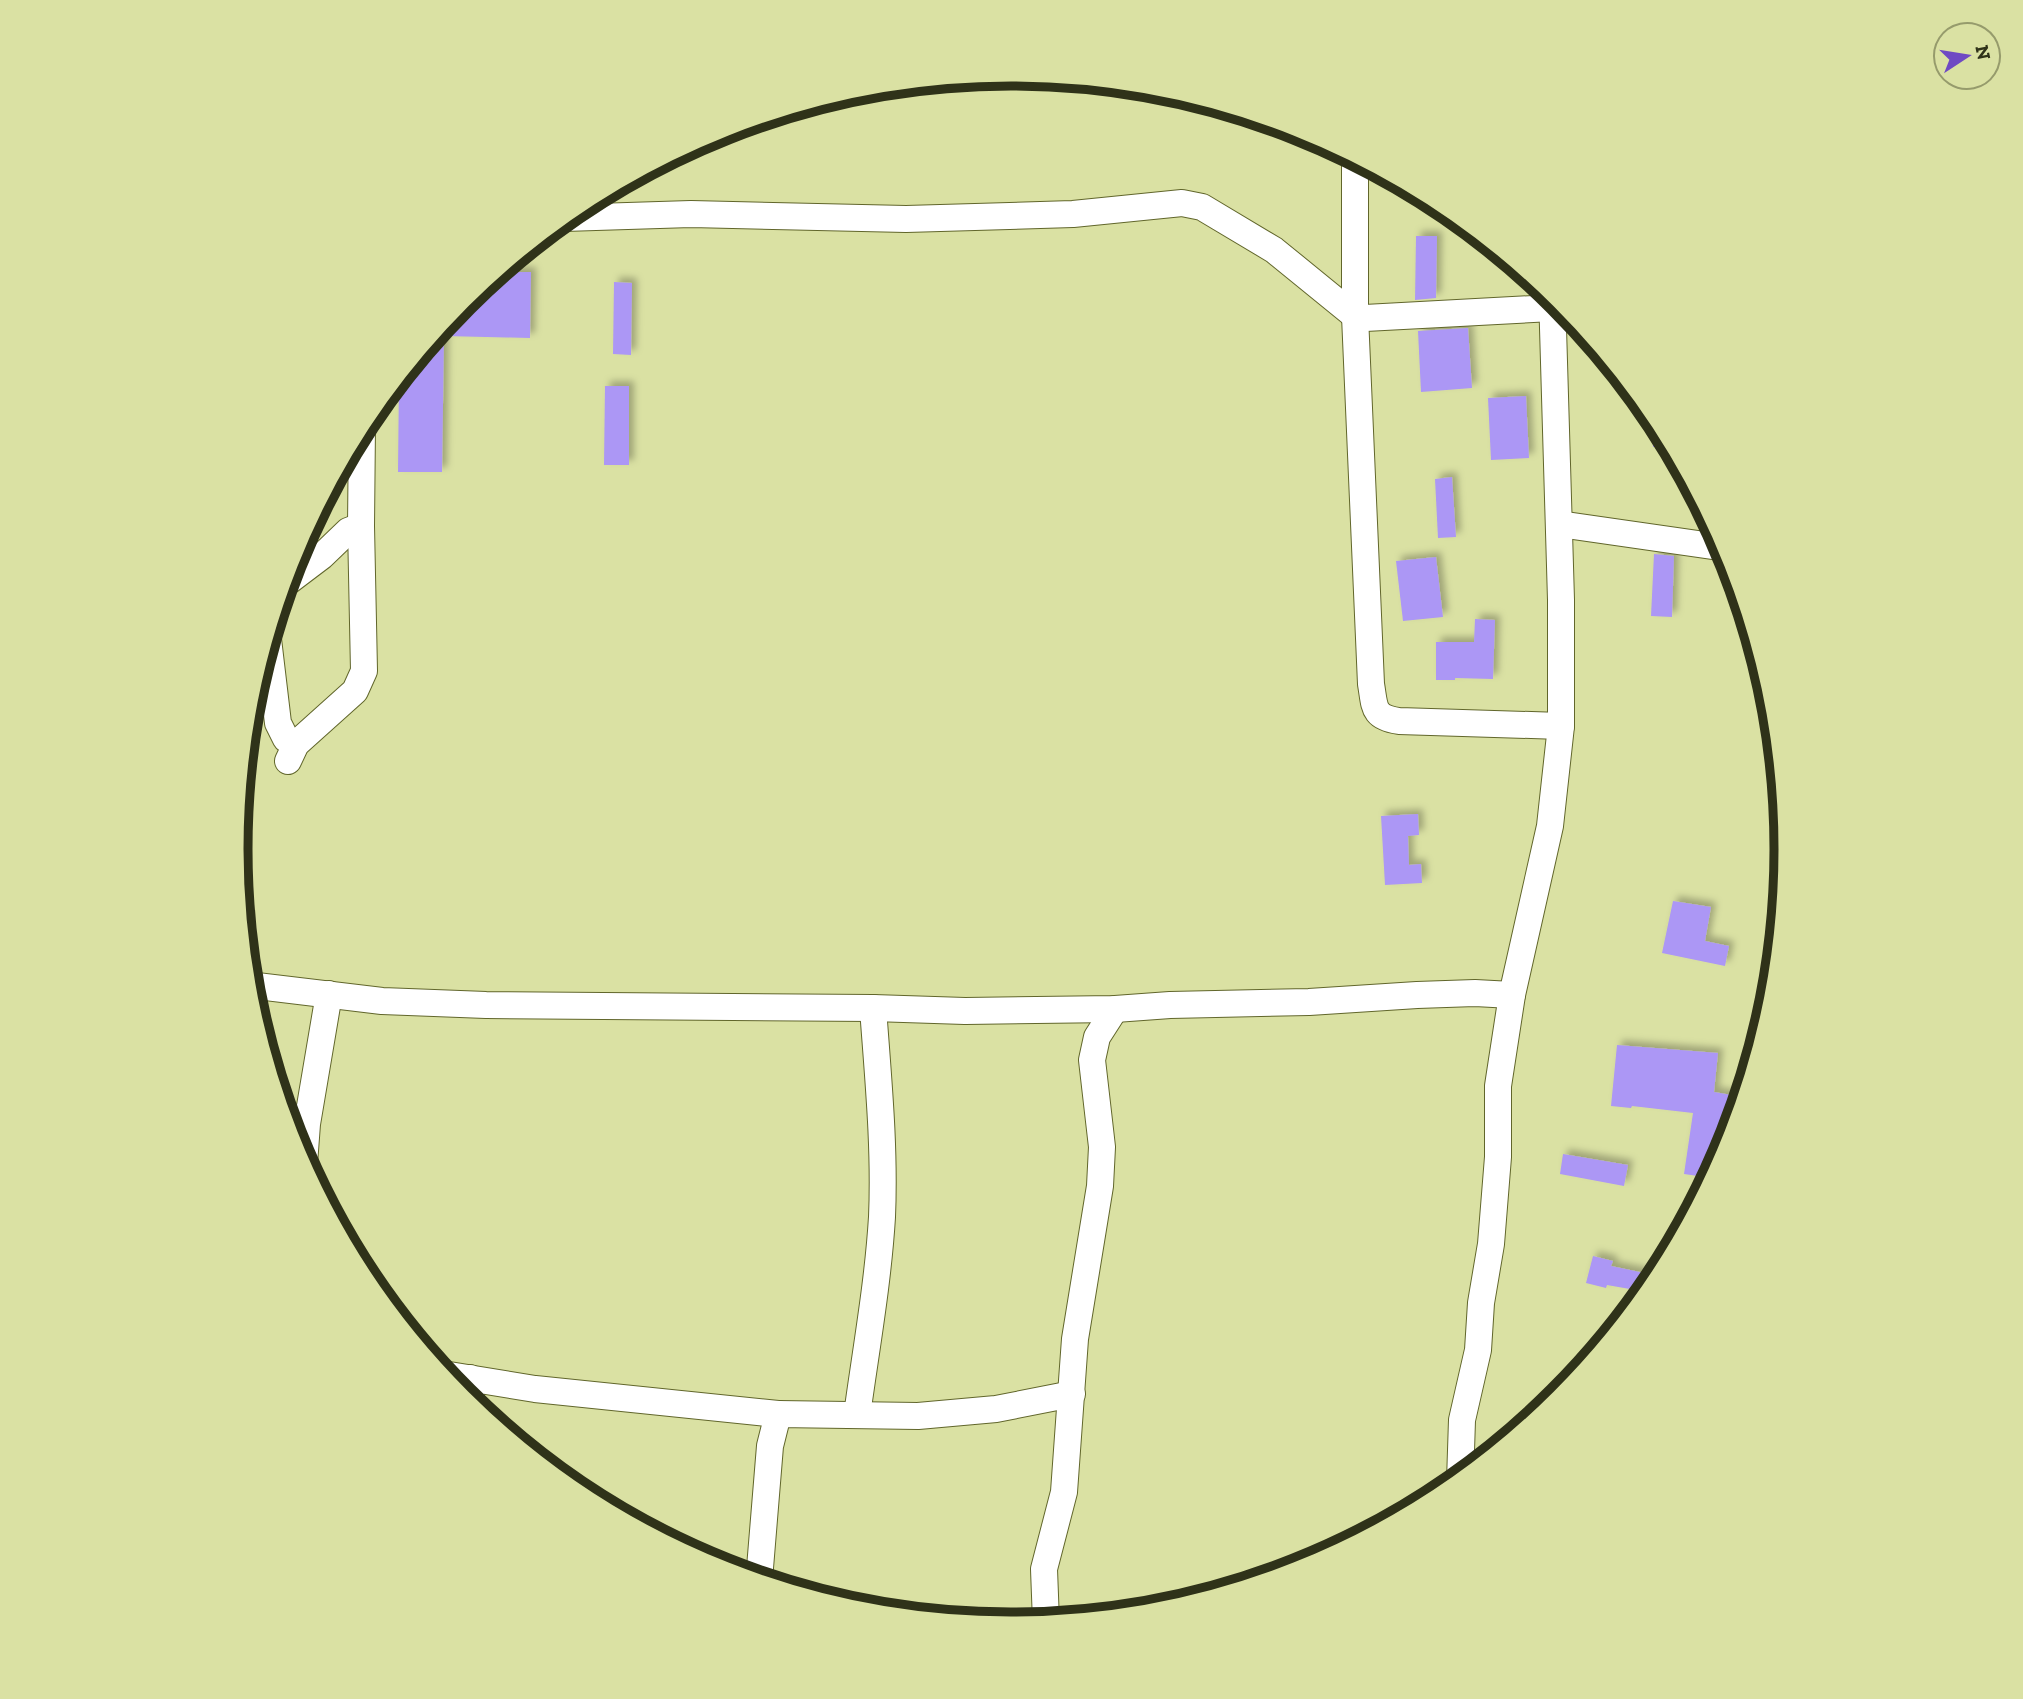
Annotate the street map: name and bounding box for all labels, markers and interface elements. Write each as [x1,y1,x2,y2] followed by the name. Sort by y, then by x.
[1932,21,2002,91] north arrow
[1970,43,1996,62] text: N

